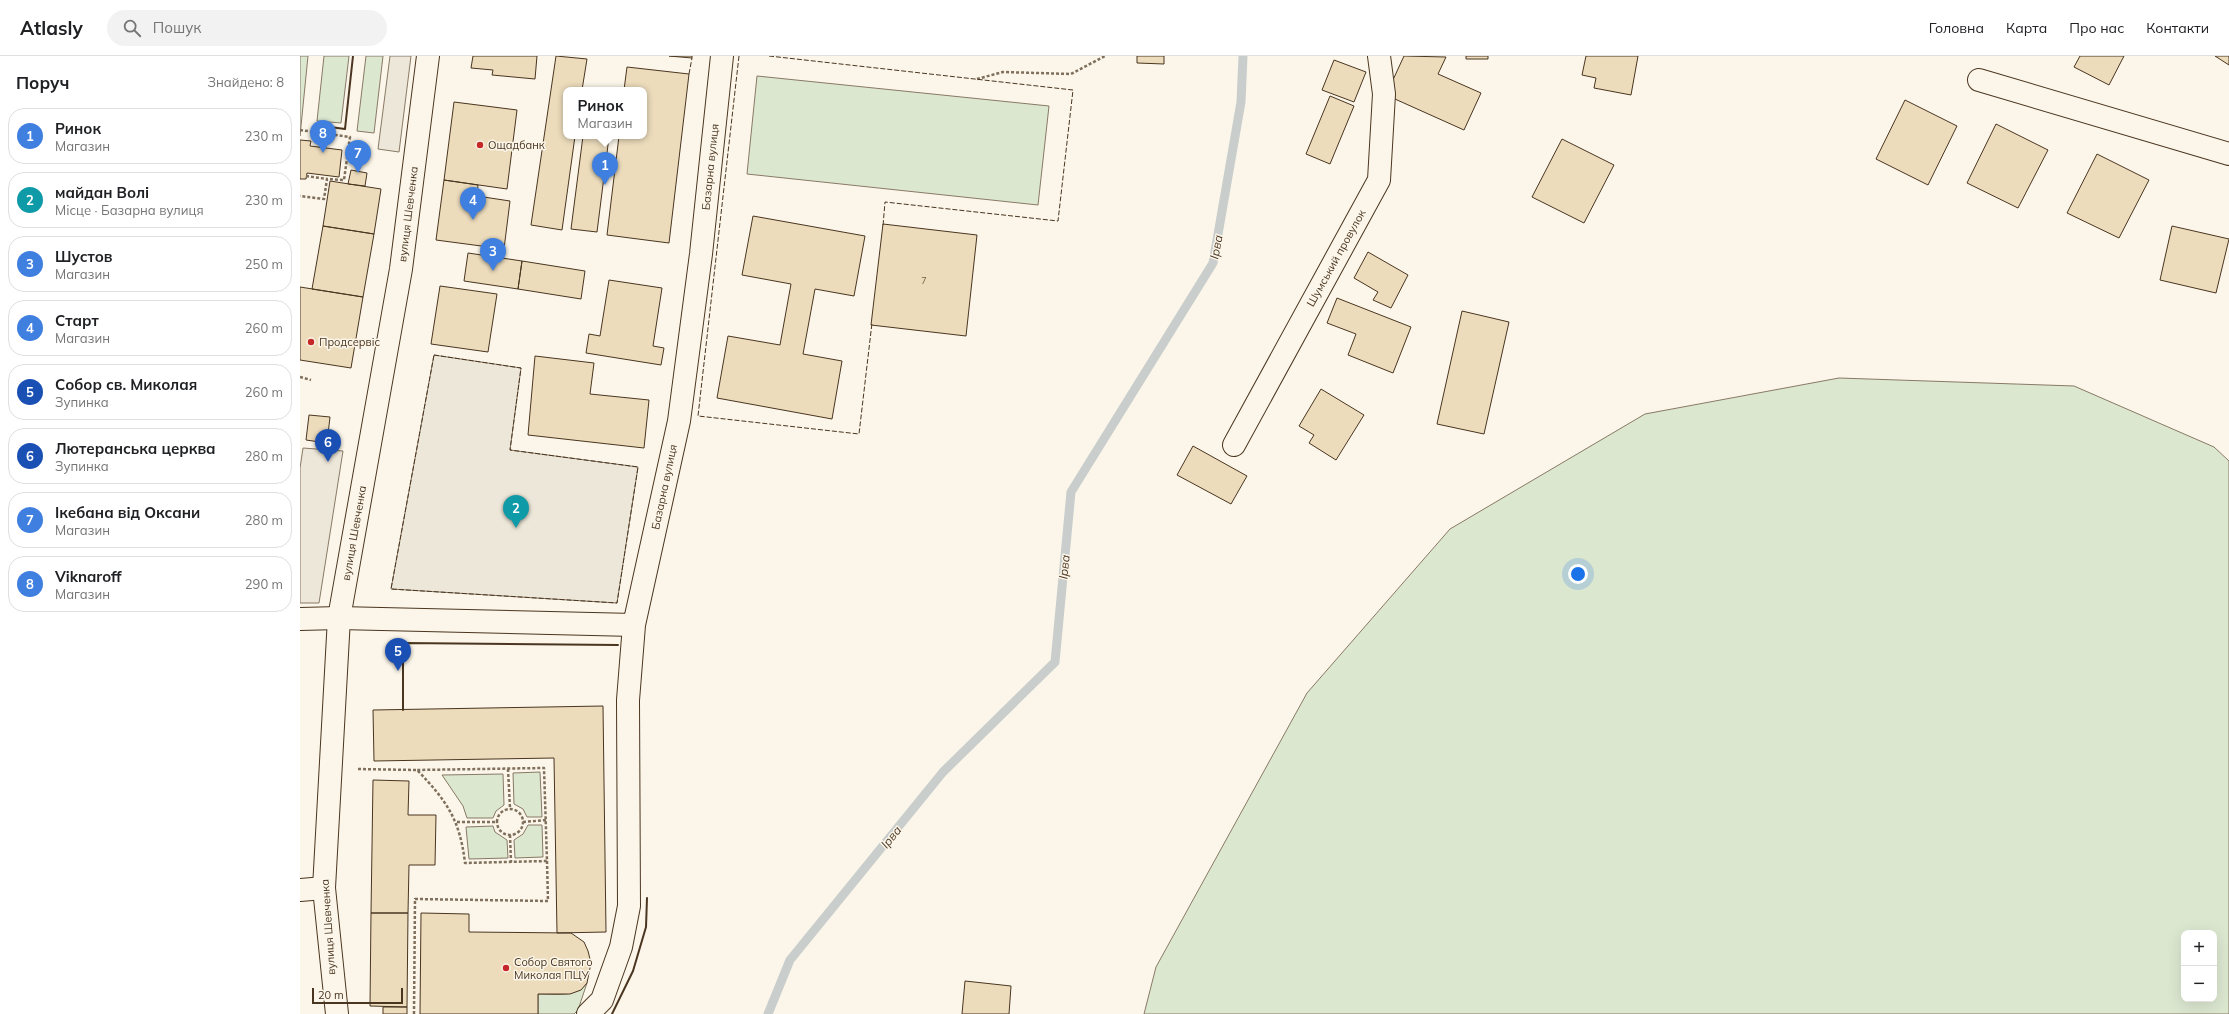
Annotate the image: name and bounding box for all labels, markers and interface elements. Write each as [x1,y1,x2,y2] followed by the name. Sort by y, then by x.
[107,10,387,46] search box
[20,16,83,40] text: Atlasly
[121,17,143,39] icon: search
[153,18,201,37] text: Пошук
[1929,19,1984,37] text: Головна
[2006,19,2047,37] text: Карта
[2069,19,2124,37] text: Про нас
[2146,19,2209,37] text: Контакти
[16,72,69,93] text: Поруч
[207,74,284,90] text: Знайдено: 8
[563,87,647,139] popup
[578,96,624,115] text: Ринок
[578,115,632,131] text: Магазин
[55,119,101,138] text: Ринок
[310,120,336,153] pin: 8
[698,123,722,211] street label: Базарна вулиця
[26,128,34,144] text: 1
[245,128,283,144] text: 230 m
[55,138,110,154] text: Магазин
[488,138,545,152] place label: Ощадбанк
[345,140,371,173] pin: 7
[475,140,485,150] marker: Ощадбанк
[592,152,618,185] pin: 1
[395,165,421,263] street label: вулиця Шевченка
[55,183,149,202] text: майдан Волі
[460,187,486,220] pin: 4
[26,192,34,208] text: 2
[245,192,283,208] text: 230 m
[55,202,204,218] text: Місце · Базарна вулиця
[1303,207,1369,309] street label: Шумський провулок
[1206,234,1226,260] water label: Ірва
[480,238,506,271] pin: 3
[55,247,112,266] text: Шустов
[26,256,34,272] text: 3
[245,256,283,272] text: 250 m
[55,266,110,282] text: Магазин
[921,275,927,286] house number: 7
[55,311,99,330] text: Старт
[26,320,34,336] text: 4
[245,320,283,336] text: 260 m
[55,330,110,346] text: Магазин
[319,335,380,349] place label: Продсервіс
[306,337,316,347] marker: Продсервіс
[55,375,197,394] text: Собор св. Миколая
[26,384,34,400] text: 5
[245,384,283,400] text: 260 m
[55,394,109,410] text: Зупинка
[315,429,341,462] pin: 6
[55,439,216,458] text: Лютеранська церква
[648,443,680,531] street label: Базарна вулиця
[26,448,34,464] text: 6
[245,448,283,464] text: 280 m
[55,458,109,474] text: Зупинка
[339,484,369,582] street label: вулиця Шевченка
[503,495,529,528] pin: 2
[55,503,200,522] text: Ікебана від Оксани
[26,512,34,528] text: 7
[245,512,283,528] text: 280 m
[55,522,110,538] text: Магазин
[1055,554,1073,580] water label: Ірва
[1568,564,1588,584] your location
[55,567,122,586] text: Viknaroff
[26,576,34,592] text: 8
[245,576,283,592] text: 290 m
[55,586,110,602] text: Магазин
[385,638,411,671] pin: 5
[877,823,905,851] water label: Ірва
[318,879,338,975] street label: вулиця Шевченка
[2181,930,2217,1002] map controls
[2181,930,2217,966] button: +
[514,955,593,982] place label: Собор Святого Миколая ПЦУ
[501,963,511,973] marker: Собор Святого Миколая ПЦУ
[2181,966,2217,1002] button: −
[312,986,403,1005] scale bar
[318,988,344,1002] text: 20 m

